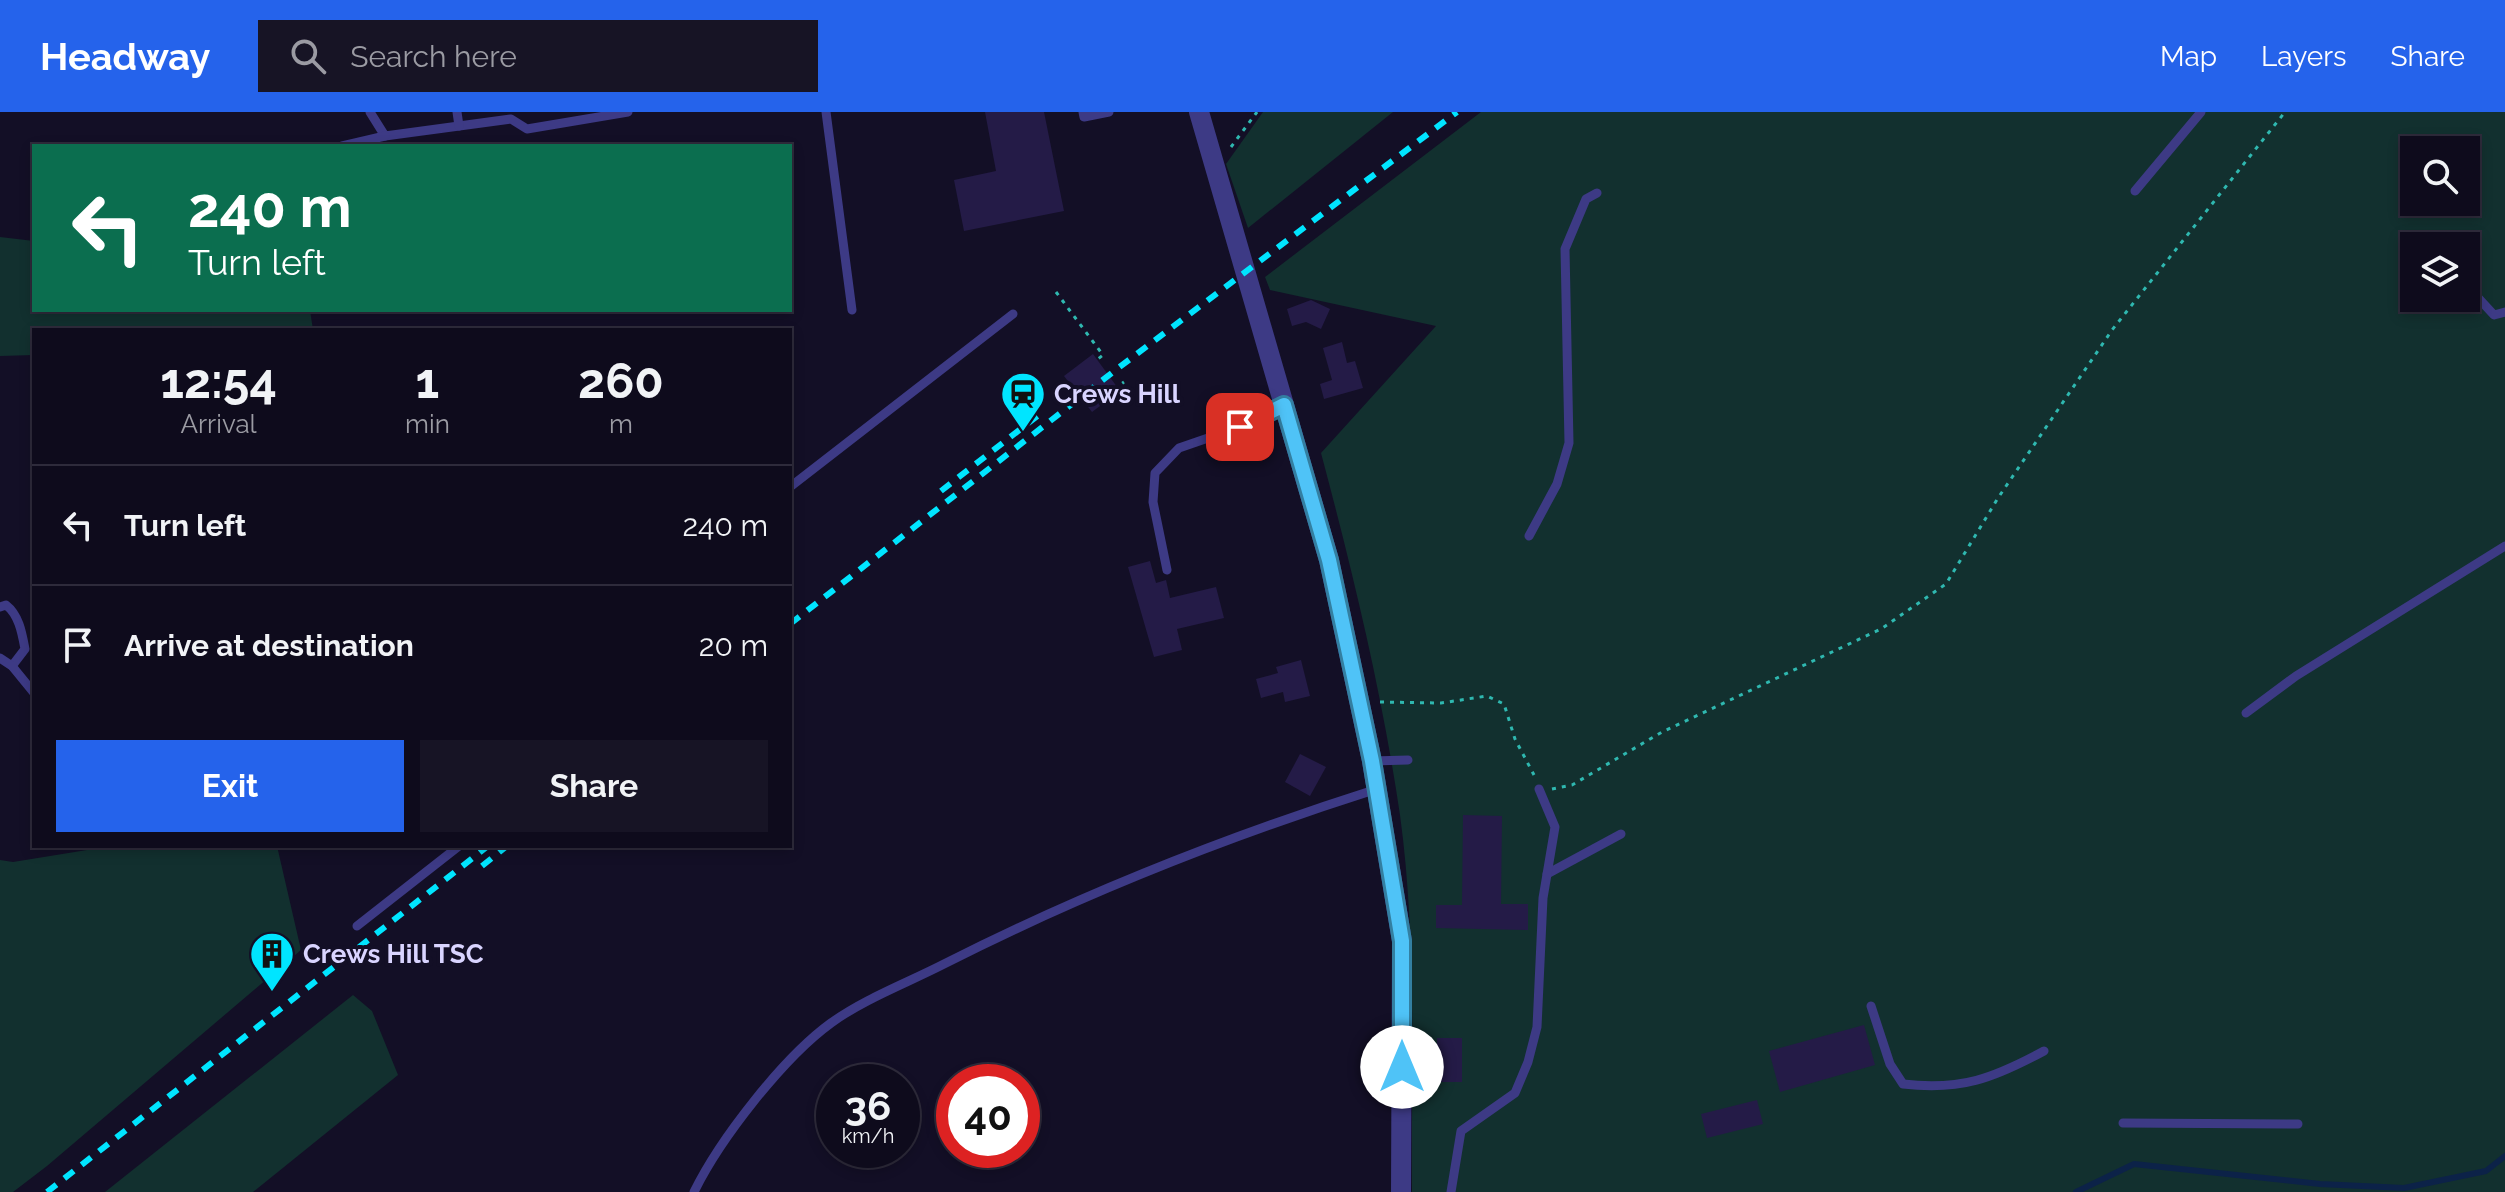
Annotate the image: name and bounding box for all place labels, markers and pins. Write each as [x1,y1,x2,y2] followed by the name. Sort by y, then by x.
[999,370,1047,433] station icon: Crews Hill
[1054,379,1181,409] place label: Crews Hill
[1206,393,1274,461] pin
[248,930,296,993] building icon: Crews Hill TSC
[303,939,484,969] place label: Crews Hill TSC

